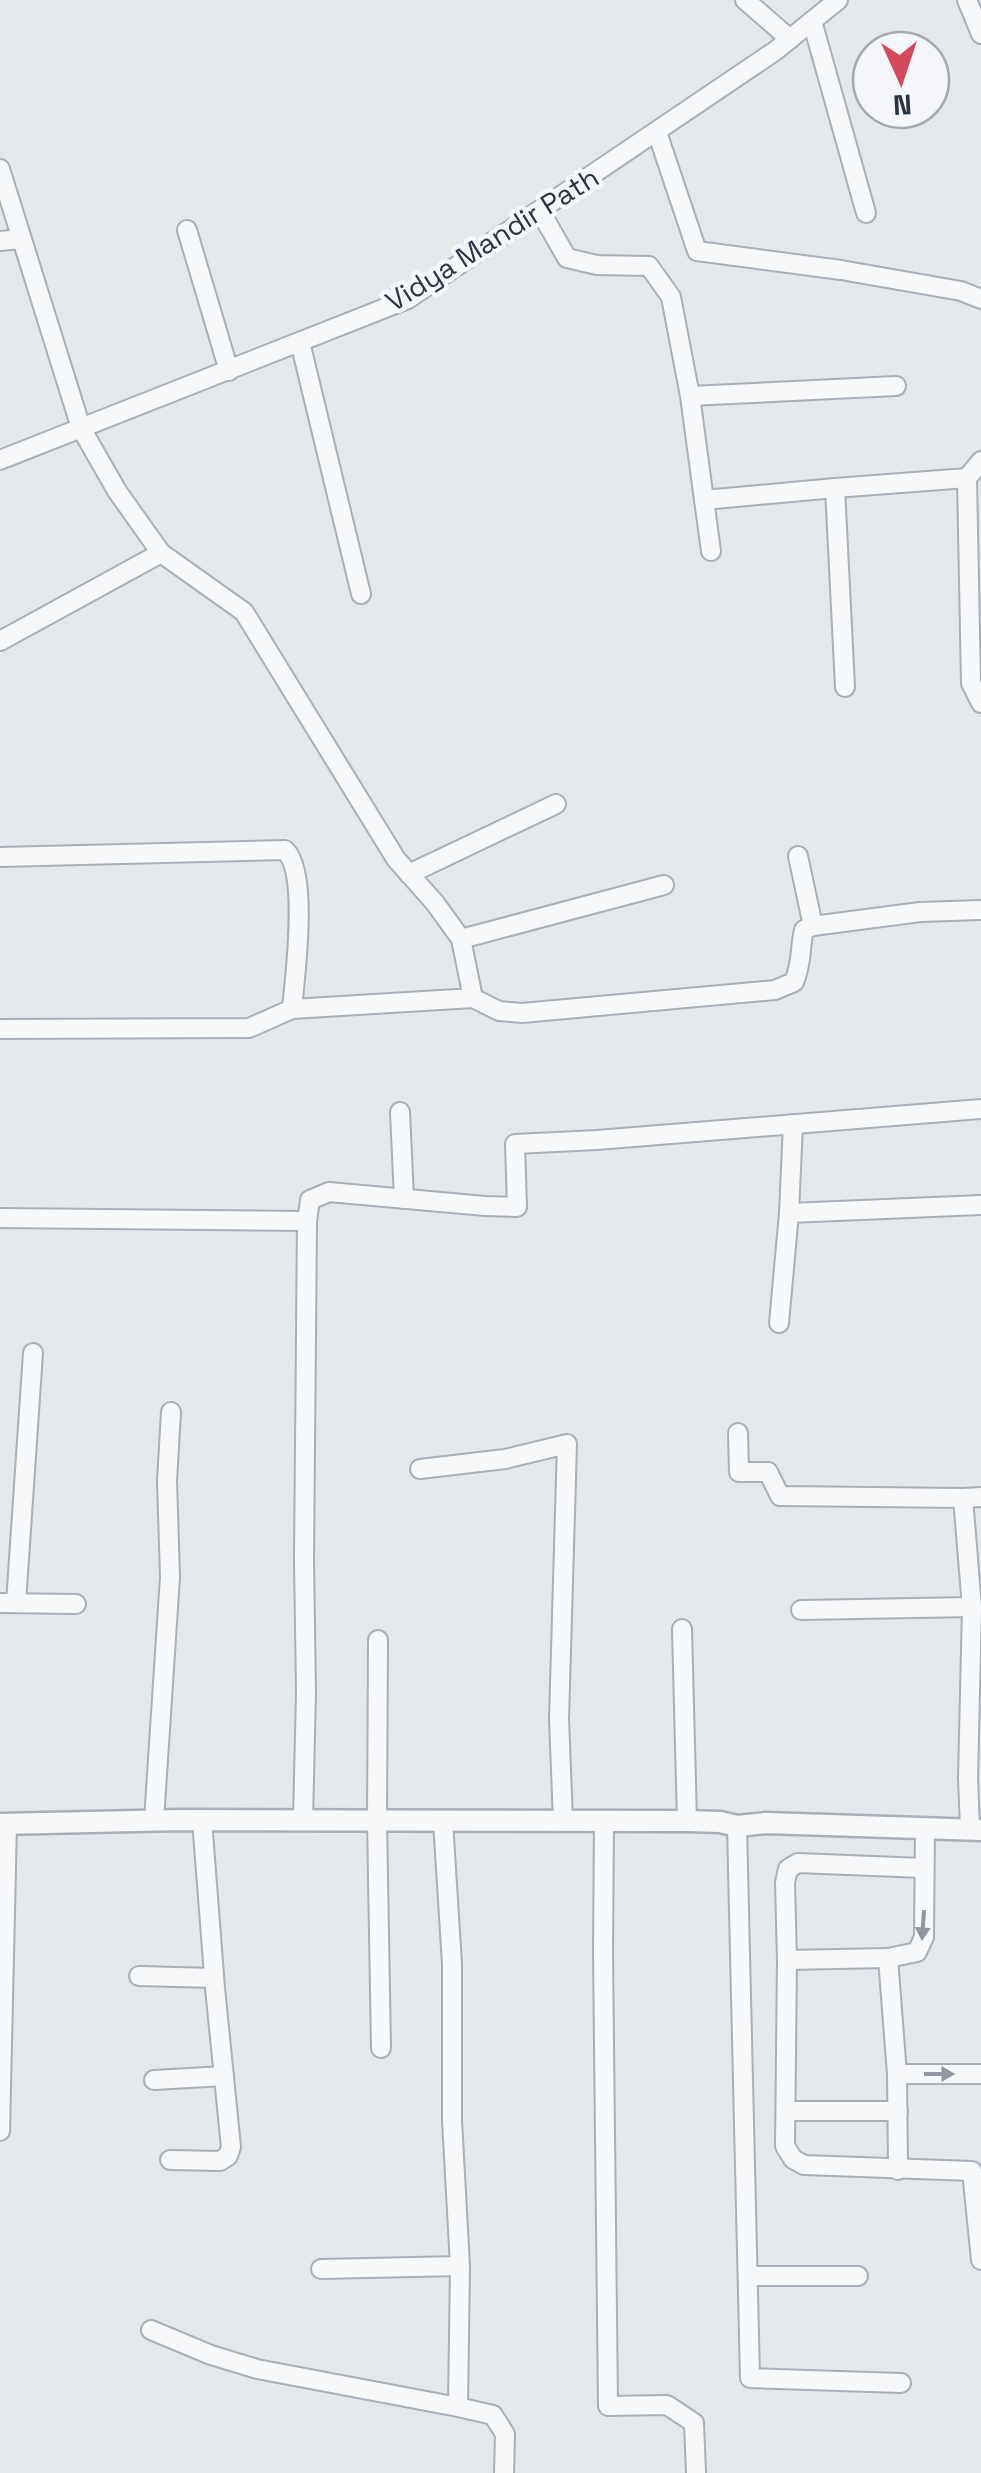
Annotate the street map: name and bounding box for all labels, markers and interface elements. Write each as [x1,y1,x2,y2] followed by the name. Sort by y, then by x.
[851,30,951,130] north arrow
[892,86,913,123] text: N
[379,159,605,319] street label: Vidya Mandir Path
[915,1910,931,1941] one-way arrow
[923,2066,955,2082] one-way arrow

